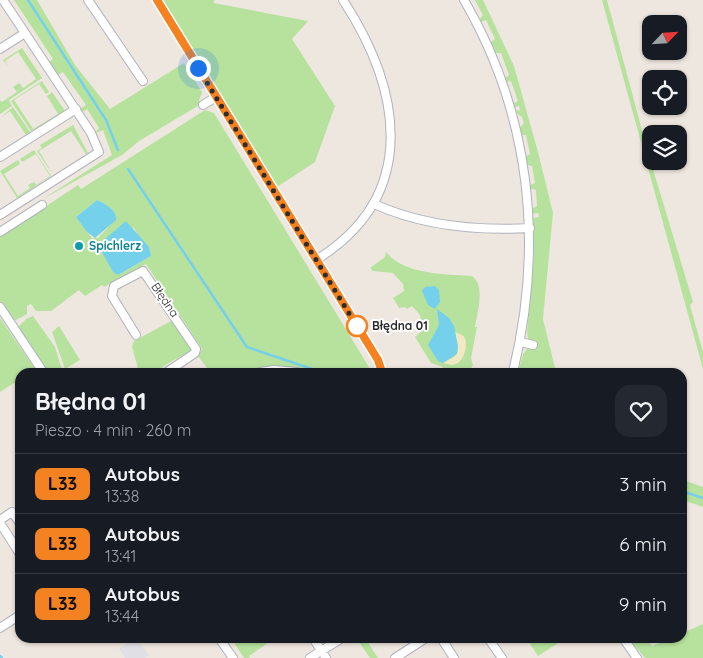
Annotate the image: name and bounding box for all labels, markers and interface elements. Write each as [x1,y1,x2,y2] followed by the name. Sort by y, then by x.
[642,15,688,60] north arrow
[642,15,687,170] map controls
[186,56,211,81] your location
[642,70,687,115] button: locate
[642,125,687,170] button: layers
[89,238,141,253] place label: Spichlerz
[73,240,85,252] marker: Spichlerz
[148,279,182,320] street label: Błędna
[346,315,368,337] marker: Błędna 01
[372,318,428,333] place label: Błędna 01
[615,385,667,437] button: heart
[35,386,147,416] text: Błędna 01
[35,420,191,440] text: Pieszo · 4 min · 260 m
[105,462,180,486] text: Autobus
[48,472,77,495] text: L33
[619,472,667,496] text: 3 min
[105,486,139,506] text: 13:38
[105,522,180,546] text: Autobus
[48,532,77,555] text: L33
[619,532,667,556] text: 6 min
[105,546,137,566] text: 13:41
[105,582,180,606] text: Autobus
[48,592,77,615] text: L33
[619,592,667,616] text: 9 min
[105,606,139,626] text: 13:44

